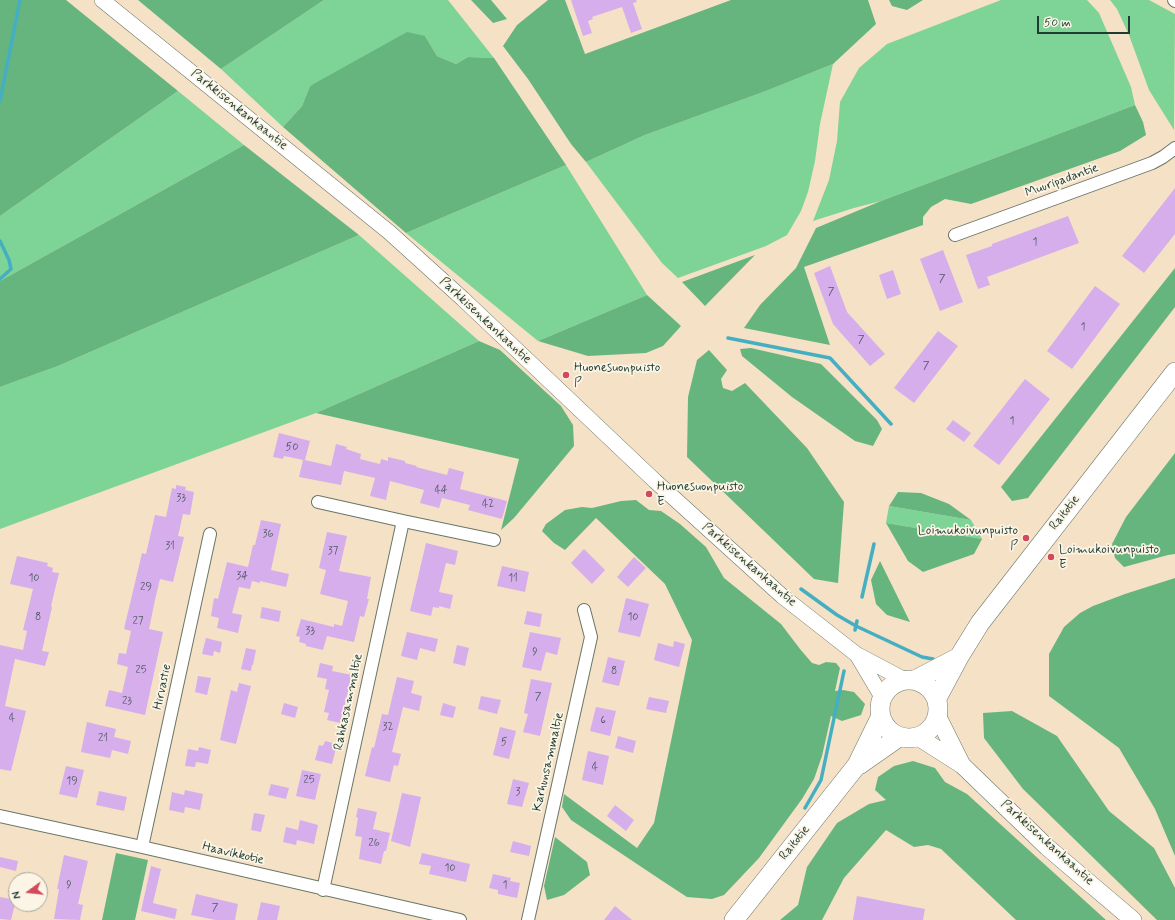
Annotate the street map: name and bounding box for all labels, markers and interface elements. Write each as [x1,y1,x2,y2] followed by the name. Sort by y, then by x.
[1039,8,1132,34] scale bar
[1044,15,1071,31] text: 50 m
[187,66,291,154] street label: Parkkisenkankaantie
[1023,161,1101,201] street label: Muuripadantie
[1033,236,1037,250] house number: 1
[939,273,945,287] house number: 7
[436,274,534,368] street label: Parkkisenkankaantie
[828,286,834,300] house number: 7
[1081,321,1085,335] house number: 1
[858,334,864,348] house number: 7
[574,360,660,391] place label: Huonesuonpuisto P
[923,360,929,374] house number: 7
[561,370,571,380] marker: Huonesuonpuisto P
[1010,415,1014,429] house number: 1
[286,441,298,455] house number: 50
[657,479,743,510] place label: Huonesuonpuisto E
[434,484,448,498] house number: 44
[644,489,654,499] marker: Huonesuonpuisto E
[176,492,186,506] house number: 33
[1046,492,1084,534] street label: Raitotie
[482,498,494,512] house number: 42
[699,520,799,610] street label: Parkkisenkankaantie
[918,523,1018,554] place label: Loimukoivunpuisto P
[262,528,274,542] house number: 36
[1021,533,1031,543] marker: Loimukoivunpuisto P
[165,540,175,554] house number: 31
[1059,542,1159,573] place label: Loimukoivunpuisto E
[328,545,338,559] house number: 37
[1046,552,1056,562] marker: Loimukoivunpuisto E
[236,570,248,584] house number: 34
[28,572,40,586] house number: 10
[508,572,518,586] house number: 11
[140,581,152,595] house number: 29
[35,611,41,625] house number: 8
[627,611,639,625] house number: 10
[133,615,143,629] house number: 27
[305,625,315,639] house number: 33
[532,646,538,660] house number: 9
[331,652,367,752] street label: Rahkasammaltie
[151,663,175,711] street label: Hirvastie
[135,664,147,678] house number: 25
[611,665,617,679] house number: 8
[535,691,541,705] house number: 7
[122,695,132,709] house number: 23
[530,711,568,813] street label: Karhunsammaltie
[9,712,15,726] house number: 4
[600,714,606,728] house number: 6
[383,721,393,735] house number: 32
[98,732,108,746] house number: 21
[501,736,507,750] house number: 5
[592,761,598,775] house number: 4
[303,774,315,788] house number: 25
[66,775,78,789] house number: 19
[516,786,520,800] house number: 3
[997,797,1097,889] street label: Parkkisenkankaantie
[776,822,814,864] street label: Raitotie
[368,837,380,851] house number: 26
[201,839,265,869] street label: Haavikkotie
[444,862,456,876] house number: 10
[8,872,48,912] north arrow
[66,879,72,893] house number: 9
[503,879,507,893] house number: 1
[10,890,25,900] text: N
[212,902,218,916] house number: 7

